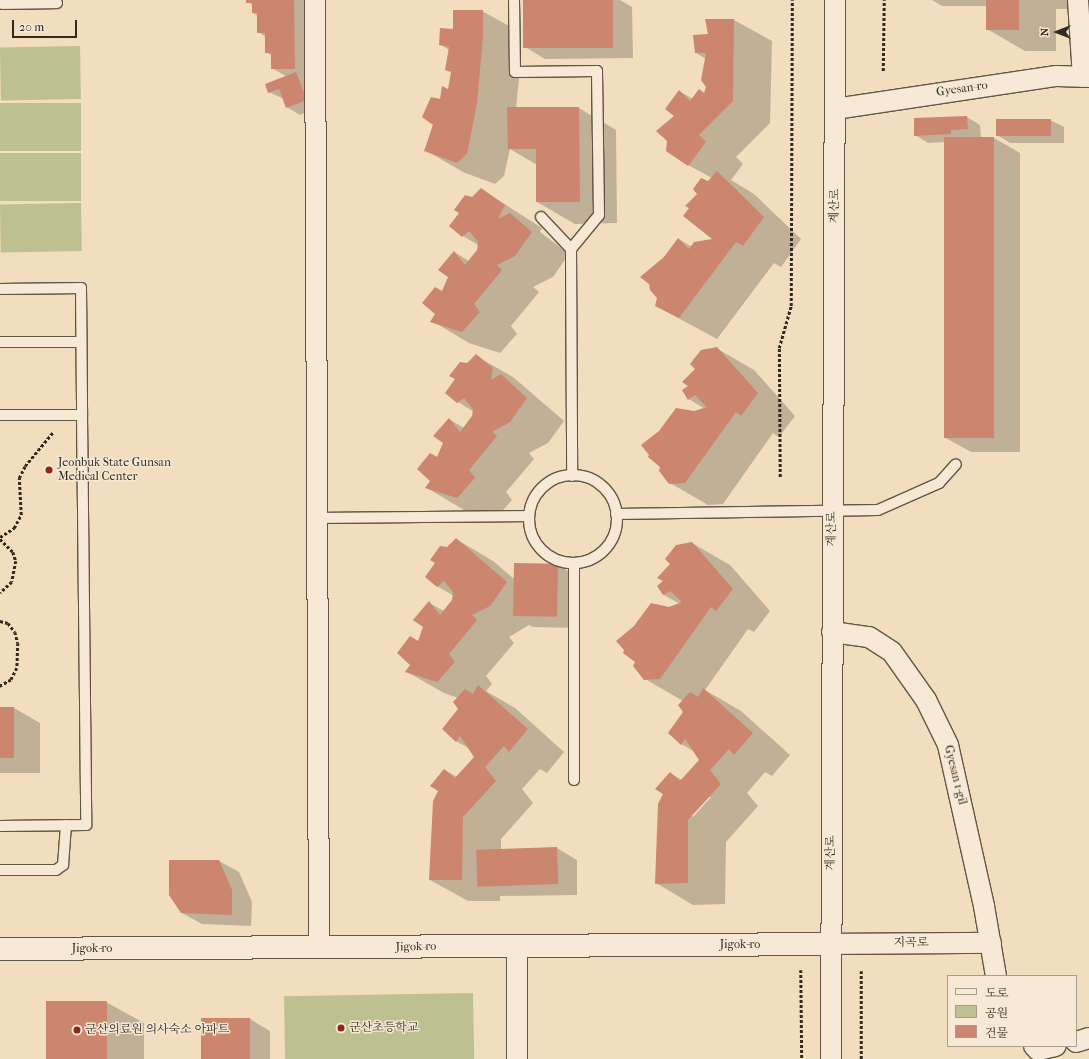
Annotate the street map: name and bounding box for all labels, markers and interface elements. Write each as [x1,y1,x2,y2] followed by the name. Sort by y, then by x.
[14,12,79,38] scale bar
[1037,12,1077,52] north arrow
[19,20,44,34] text: 20 m
[1038,28,1051,36] text: N
[935,78,989,100] street label: Gyesan-ro
[827,188,843,224] street label: 계산로
[58,456,171,484] place label: Jeonbuk State Gunsan Medical Center
[43,464,55,476] marker: Jeonbuk State Gunsan Medical Center
[825,512,839,546] street label: 계산로
[941,744,969,806] street label: Gyesan 1-gil
[824,836,838,870] street label: 계산로
[894,936,928,950] street label: 지곡로
[720,938,760,952] street label: Jigok-ro
[396,939,436,955] street label: Jigok-ro
[72,942,112,956] street label: Jigok-ro
[947,975,1077,1047] legend
[985,986,1008,1000] text: 도로
[985,1006,1008,1020] text: 공원
[349,1021,419,1035] place label: 군산초등학교
[85,1023,229,1037] place label: 군산의료원 의사숙소 아파트
[336,1023,346,1033] marker: 군산초등학교
[72,1025,82,1035] marker: 군산의료원 의사숙소 아파트
[985,1026,1008,1040] text: 건물

